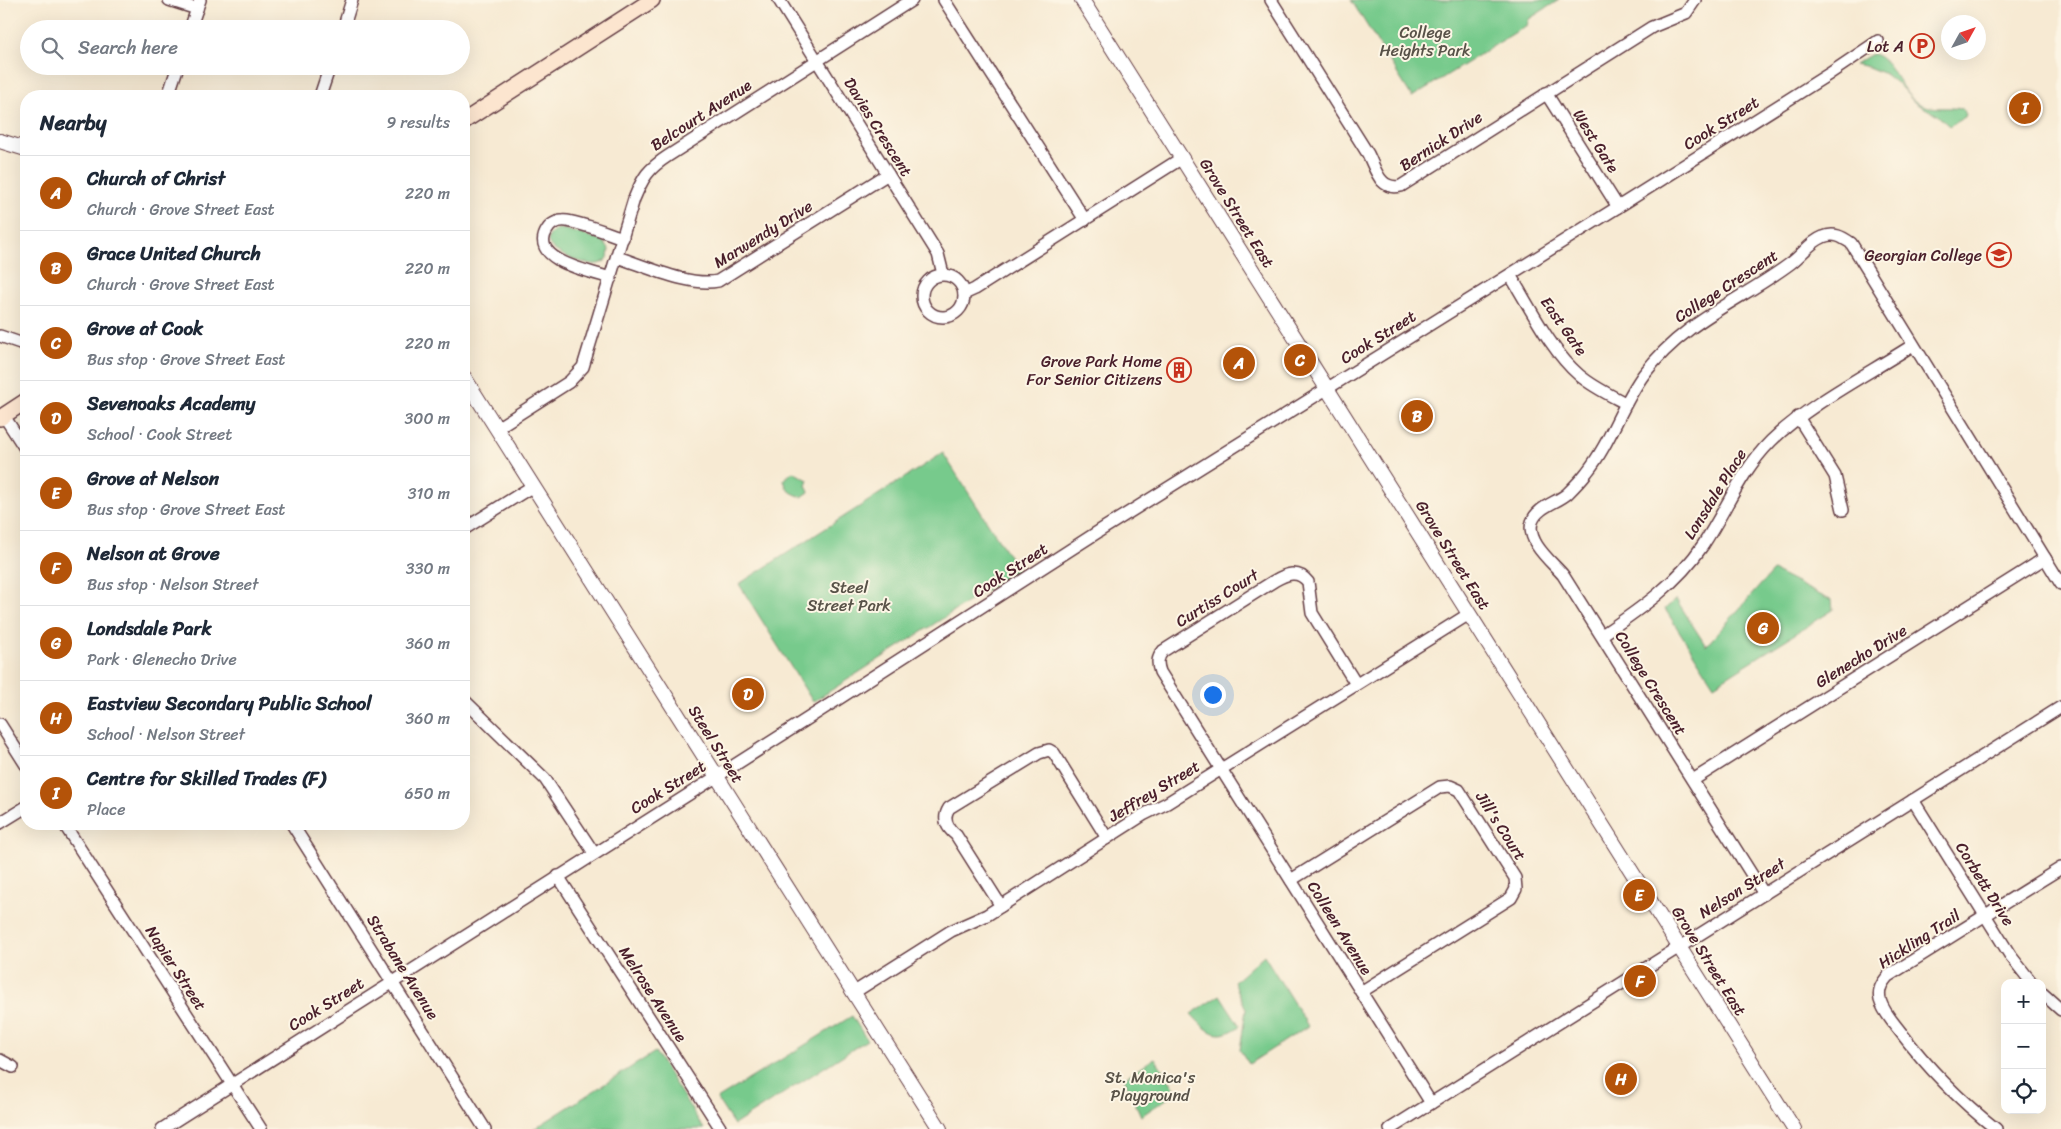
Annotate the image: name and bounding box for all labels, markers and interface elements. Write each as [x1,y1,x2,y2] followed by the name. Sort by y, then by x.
[1941,15,1986,60] north arrow
[1379,18,1471,65] park label: College Heights Park
[20,20,470,75] search box
[78,31,178,64] text: Search here
[1867,32,1904,61] place label: Lot A
[1909,33,1935,59] parking icon: Lot A
[38,34,66,62] icon: search
[644,71,758,159] street label: Belcourt Avenue
[836,72,920,182] street label: Davies Crescent
[1677,88,1765,158] street label: Cook Street
[2009,89,2041,127] pin: I
[1393,103,1489,179] street label: Bernick Drive
[1565,103,1627,179] street label: West Gate
[40,104,106,142] text: Nearby
[386,108,450,137] text: 9 results
[1192,152,1282,274] street label: Grove Street East
[87,162,225,195] text: Church of Christ
[51,179,61,208] text: A
[405,179,450,208] text: 220 m
[708,192,818,276] street label: Marwendy Drive
[87,195,275,224] text: Church · Grove Street East
[87,237,261,270] text: Grace United Church
[1668,241,1784,331] street label: College Crescent
[1864,241,1982,270] place label: Georgian College
[1986,242,2012,268] school or university icon: Georgian College
[51,254,61,283] text: B
[405,254,450,283] text: 220 m
[87,270,275,299] text: Church · Grove Street East
[1533,290,1595,362] street label: East Gate
[1334,302,1422,372] street label: Cook Street
[87,312,203,345] text: Grove at Cook
[51,329,61,358] text: C
[405,329,450,358] text: 220 m
[1284,341,1316,379] pin: C
[1223,344,1255,382] pin: A
[87,345,285,374] text: Bus stop · Grove Street East
[1027,347,1163,394] place label: Grove Park Home For Senior Citizens
[1166,357,1192,383] building icon: Grove Park Home For Senior Citizens
[87,387,255,420] text: Sevenoaks Academy
[1401,397,1433,435] pin: B
[51,404,61,433] text: D
[405,404,450,433] text: 300 m
[87,420,232,449] text: School · Cook Street
[1675,443,1755,545] street label: Lonsdale Place
[87,462,219,495] text: Grove at Nelson
[52,479,60,508] text: E
[408,479,450,508] text: 310 m
[1408,494,1498,616] street label: Grove Street East
[87,495,285,524] text: Bus stop · Grove Street East
[966,535,1054,605] street label: Cook Street
[87,537,220,570] text: Nelson at Grove
[52,554,60,583] text: F
[406,554,450,583] text: 330 m
[1169,560,1265,635] street label: Curtiss Court
[87,570,258,599] text: Bus stop · Nelson Street
[807,573,891,620] park label: Steel Street Park
[1747,609,1779,647] pin: G
[87,612,212,645] text: Londsdale Park
[1809,616,1913,696] street label: Glenecho Drive
[1607,625,1695,741] street label: College Crescent
[51,629,61,658] text: G
[406,629,450,658] text: 360 m
[87,645,237,674] text: Park · Glenecho Drive
[732,675,764,713] pin: D
[1200,682,1226,708] your location
[87,687,372,720] text: Eastview Secondary Public School
[680,699,752,789] street label: Steel Street
[50,704,62,733] text: H
[406,704,450,733] text: 360 m
[87,720,245,749] text: School · Nelson Street
[624,752,712,822] street label: Cook Street
[1101,752,1206,831] street label: Jeffrey Street
[87,762,326,795] text: Centre for Skilled Trades (F)
[53,779,59,808] text: I
[405,779,450,808] text: 650 m
[1467,785,1534,867] street label: Jill's Court
[87,795,126,824] text: Place
[1948,836,2022,932] street label: Corbett Drive
[1693,849,1792,926] street label: Nelson Street
[1299,875,1381,981] street label: Colleen Avenue
[1623,876,1655,914] pin: E
[1664,900,1754,1022] street label: Grove Street East
[1872,901,1966,977] street label: Hickling Trail
[359,908,447,1026] street label: Strabane Avenue
[137,919,215,1017] street label: Napier Street
[611,940,695,1048] street label: Melrose Avenue
[1624,962,1656,1000] pin: F
[282,969,370,1039] street label: Cook Street
[2001,979,2046,1114] map controls
[2001,979,2046,1024] button: +
[2001,1024,2046,1069] button: −
[1605,1060,1637,1098] pin: H
[1105,1063,1196,1110] park label: St. Monica's Playground
[2001,1069,2046,1114] button: locate

